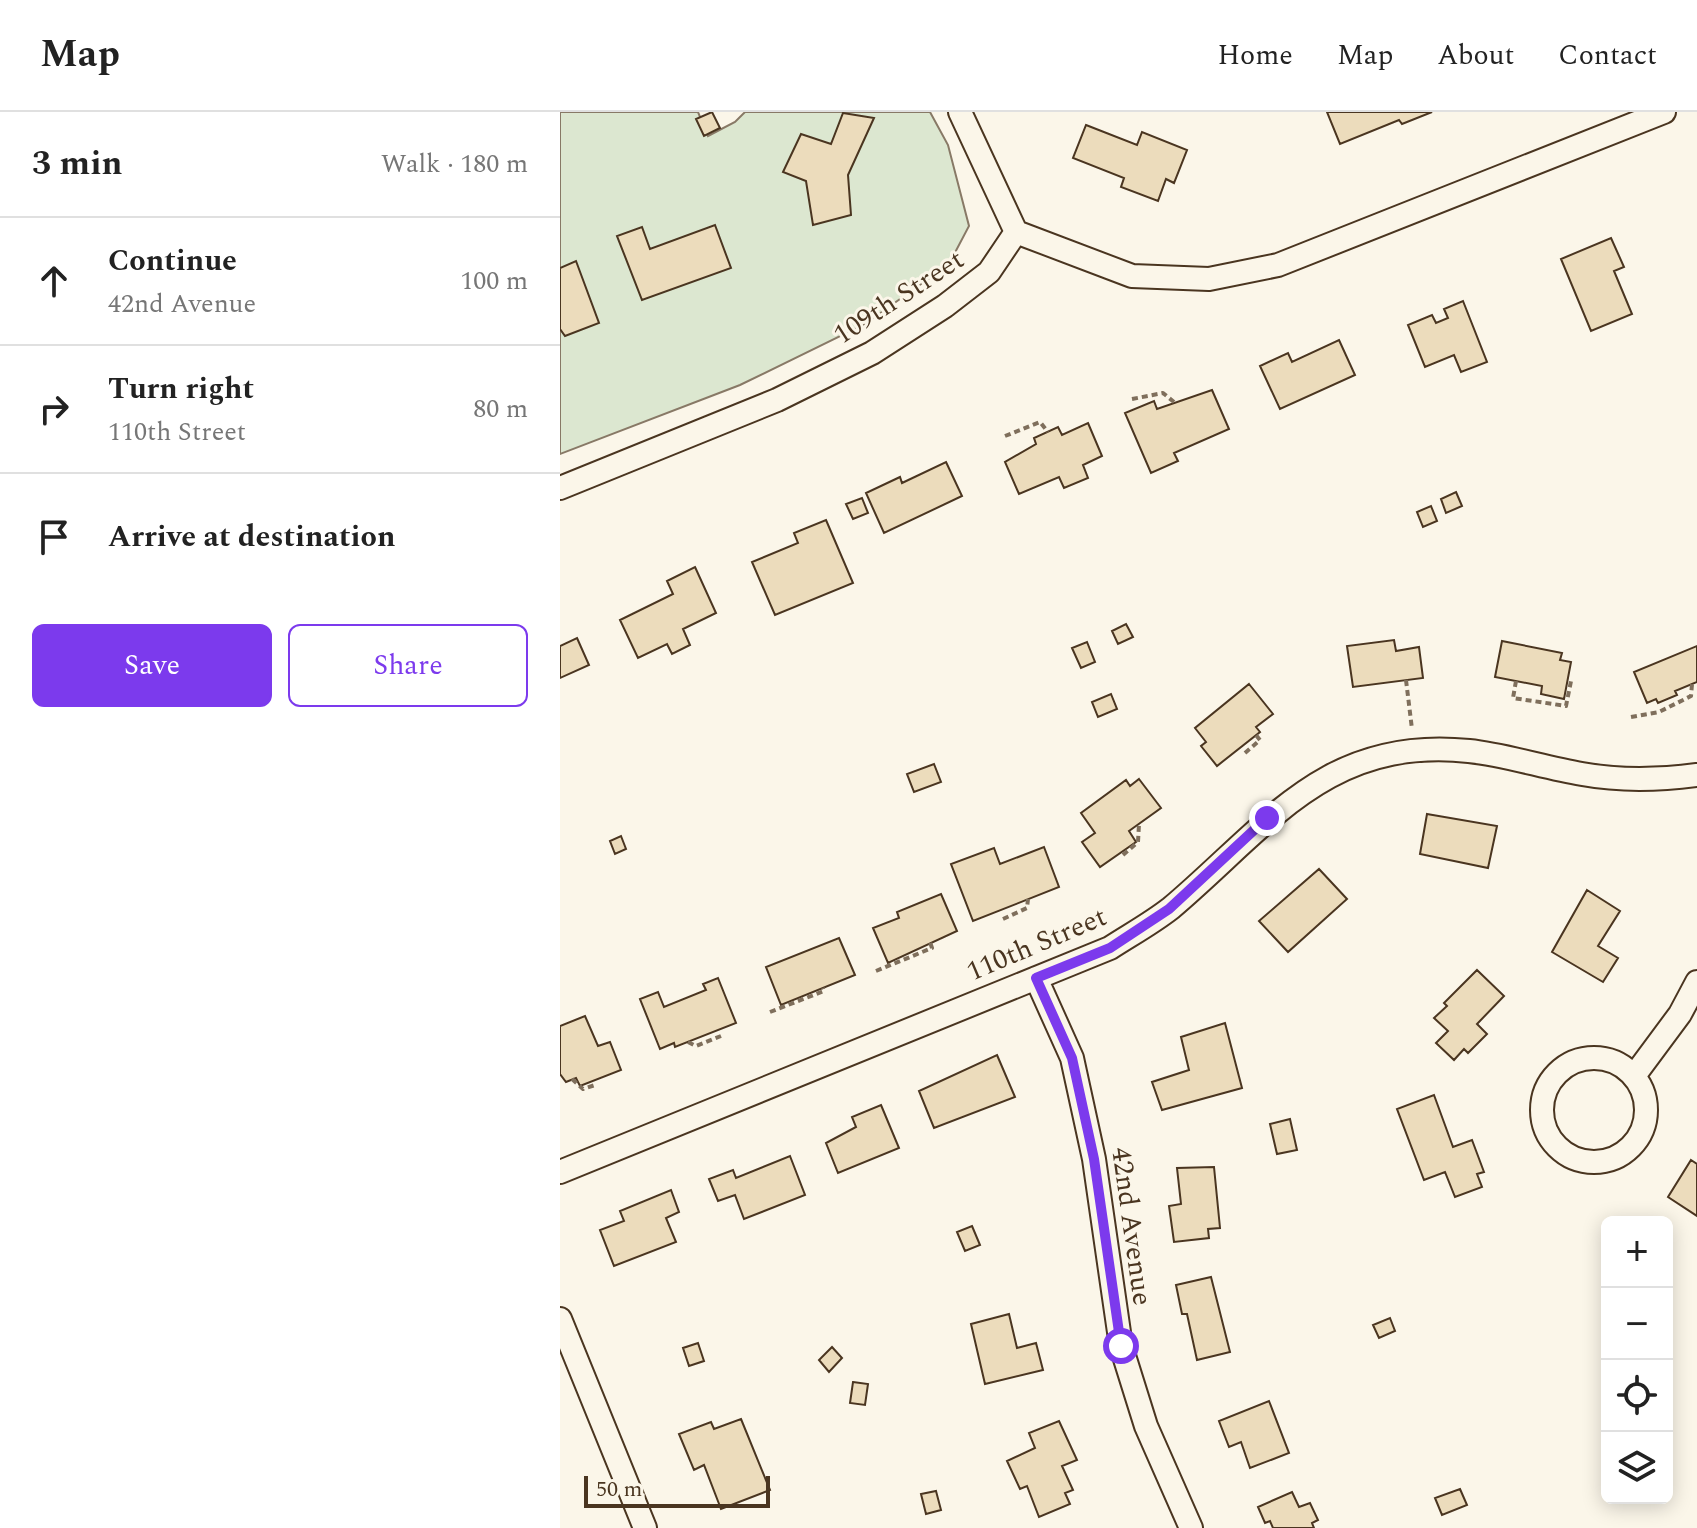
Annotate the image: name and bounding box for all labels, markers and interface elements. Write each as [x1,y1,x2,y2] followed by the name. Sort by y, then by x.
[40,26,120,84] text: Map
[1217,34,1293,77] text: Home
[1337,34,1393,77] text: Map
[1437,34,1514,77] text: About
[1558,34,1657,77] text: Contact
[32,138,122,190] text: 3 min
[381,144,528,184] text: Walk · 180 m
[108,238,237,284] text: Continue
[825,239,973,356] street label: 109th Street
[32,259,76,303] icon: ahead
[460,261,528,301] text: 100 m
[108,284,256,324] text: 42nd Avenue
[108,366,254,412] text: Turn right
[32,387,76,431] icon: right
[473,389,528,429] text: 80 m
[108,412,246,452] text: 110th Street
[108,514,395,560] text: Arrive at destination
[32,515,76,559] icon: arrive
[32,624,272,707] button: Save
[288,624,528,707] button: Share
[1249,800,1285,836] route end
[960,896,1113,993] street label: 110th Street
[1099,1144,1164,1308] street label: 42nd Avenue
[1601,1216,1673,1504] map controls
[1601,1216,1673,1288] button: +
[1601,1288,1673,1360] button: −
[1103,1328,1139,1364] route start
[1601,1360,1673,1432] button: locate
[1601,1432,1673,1504] button: layers
[584,1472,770,1508] scale bar
[596,1473,642,1506] text: 50 m

